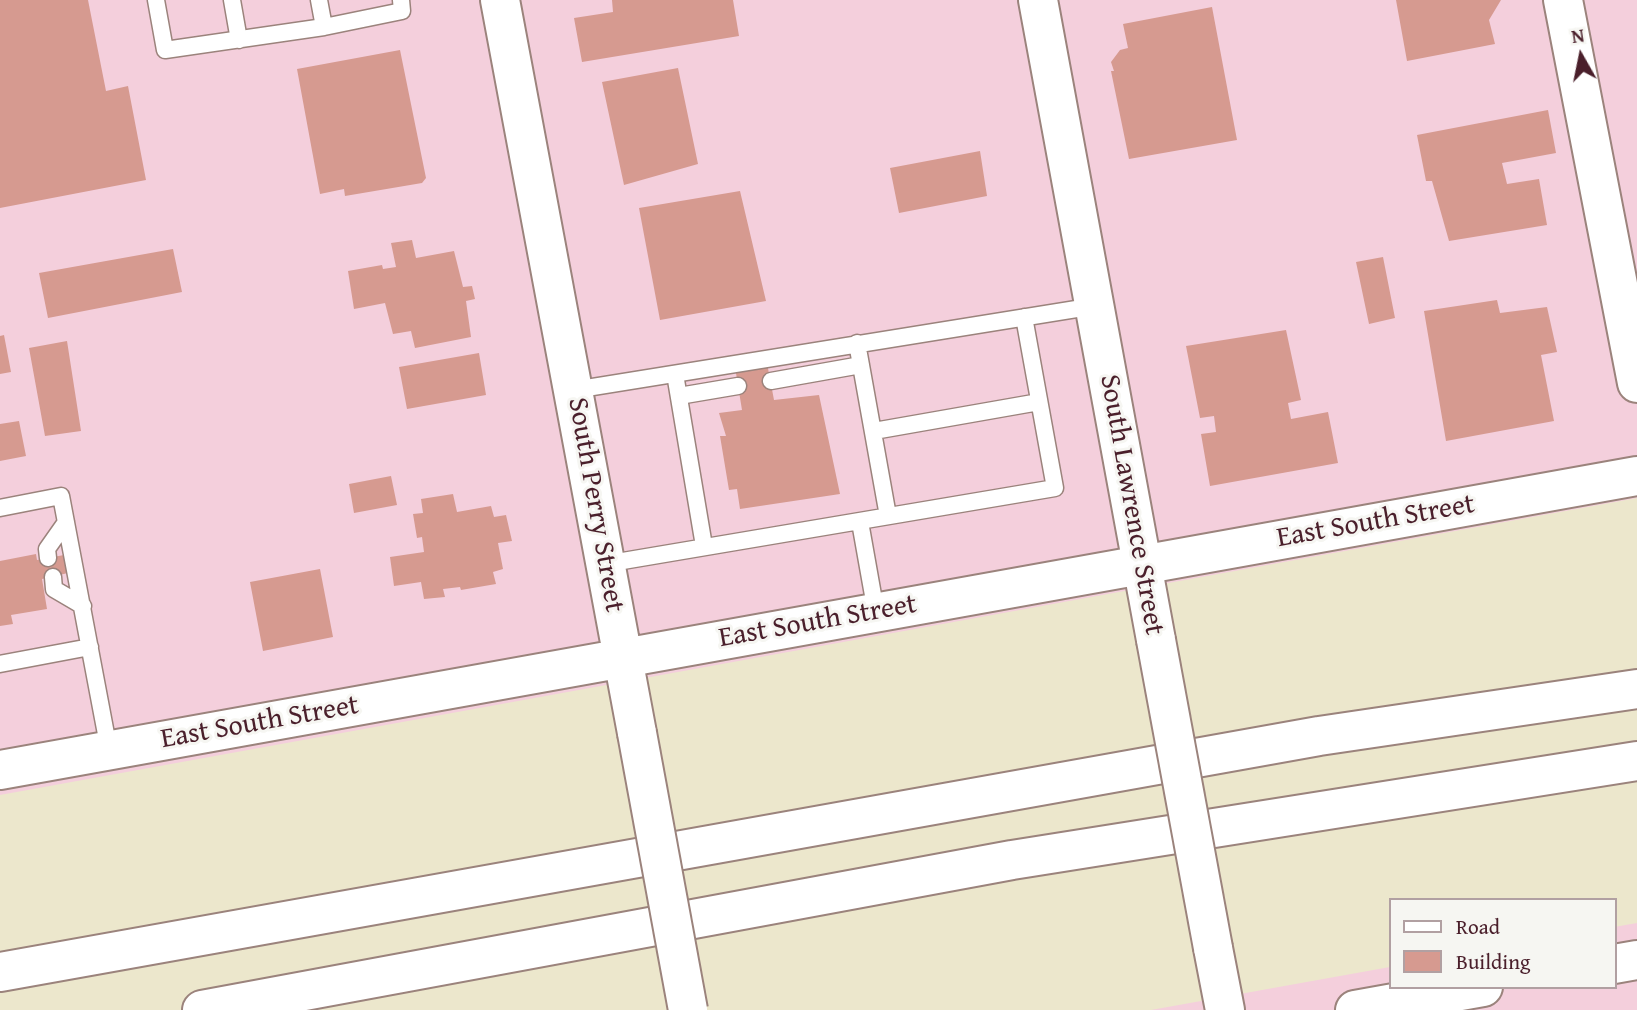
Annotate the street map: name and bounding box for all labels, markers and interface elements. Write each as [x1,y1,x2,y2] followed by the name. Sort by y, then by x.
[1569,20,1586,50] text: N
[1546,21,1616,91] north arrow
[1092,372,1170,638] street label: South Lawrence Street
[560,395,630,615] street label: South Perry Street
[1274,488,1478,556] street label: East South Street
[716,588,920,656] street label: East South Street
[158,689,362,757] street label: East South Street
[1388,898,1616,989] legend
[1456,911,1500,942] text: Road
[1456,946,1530,977] text: Building

